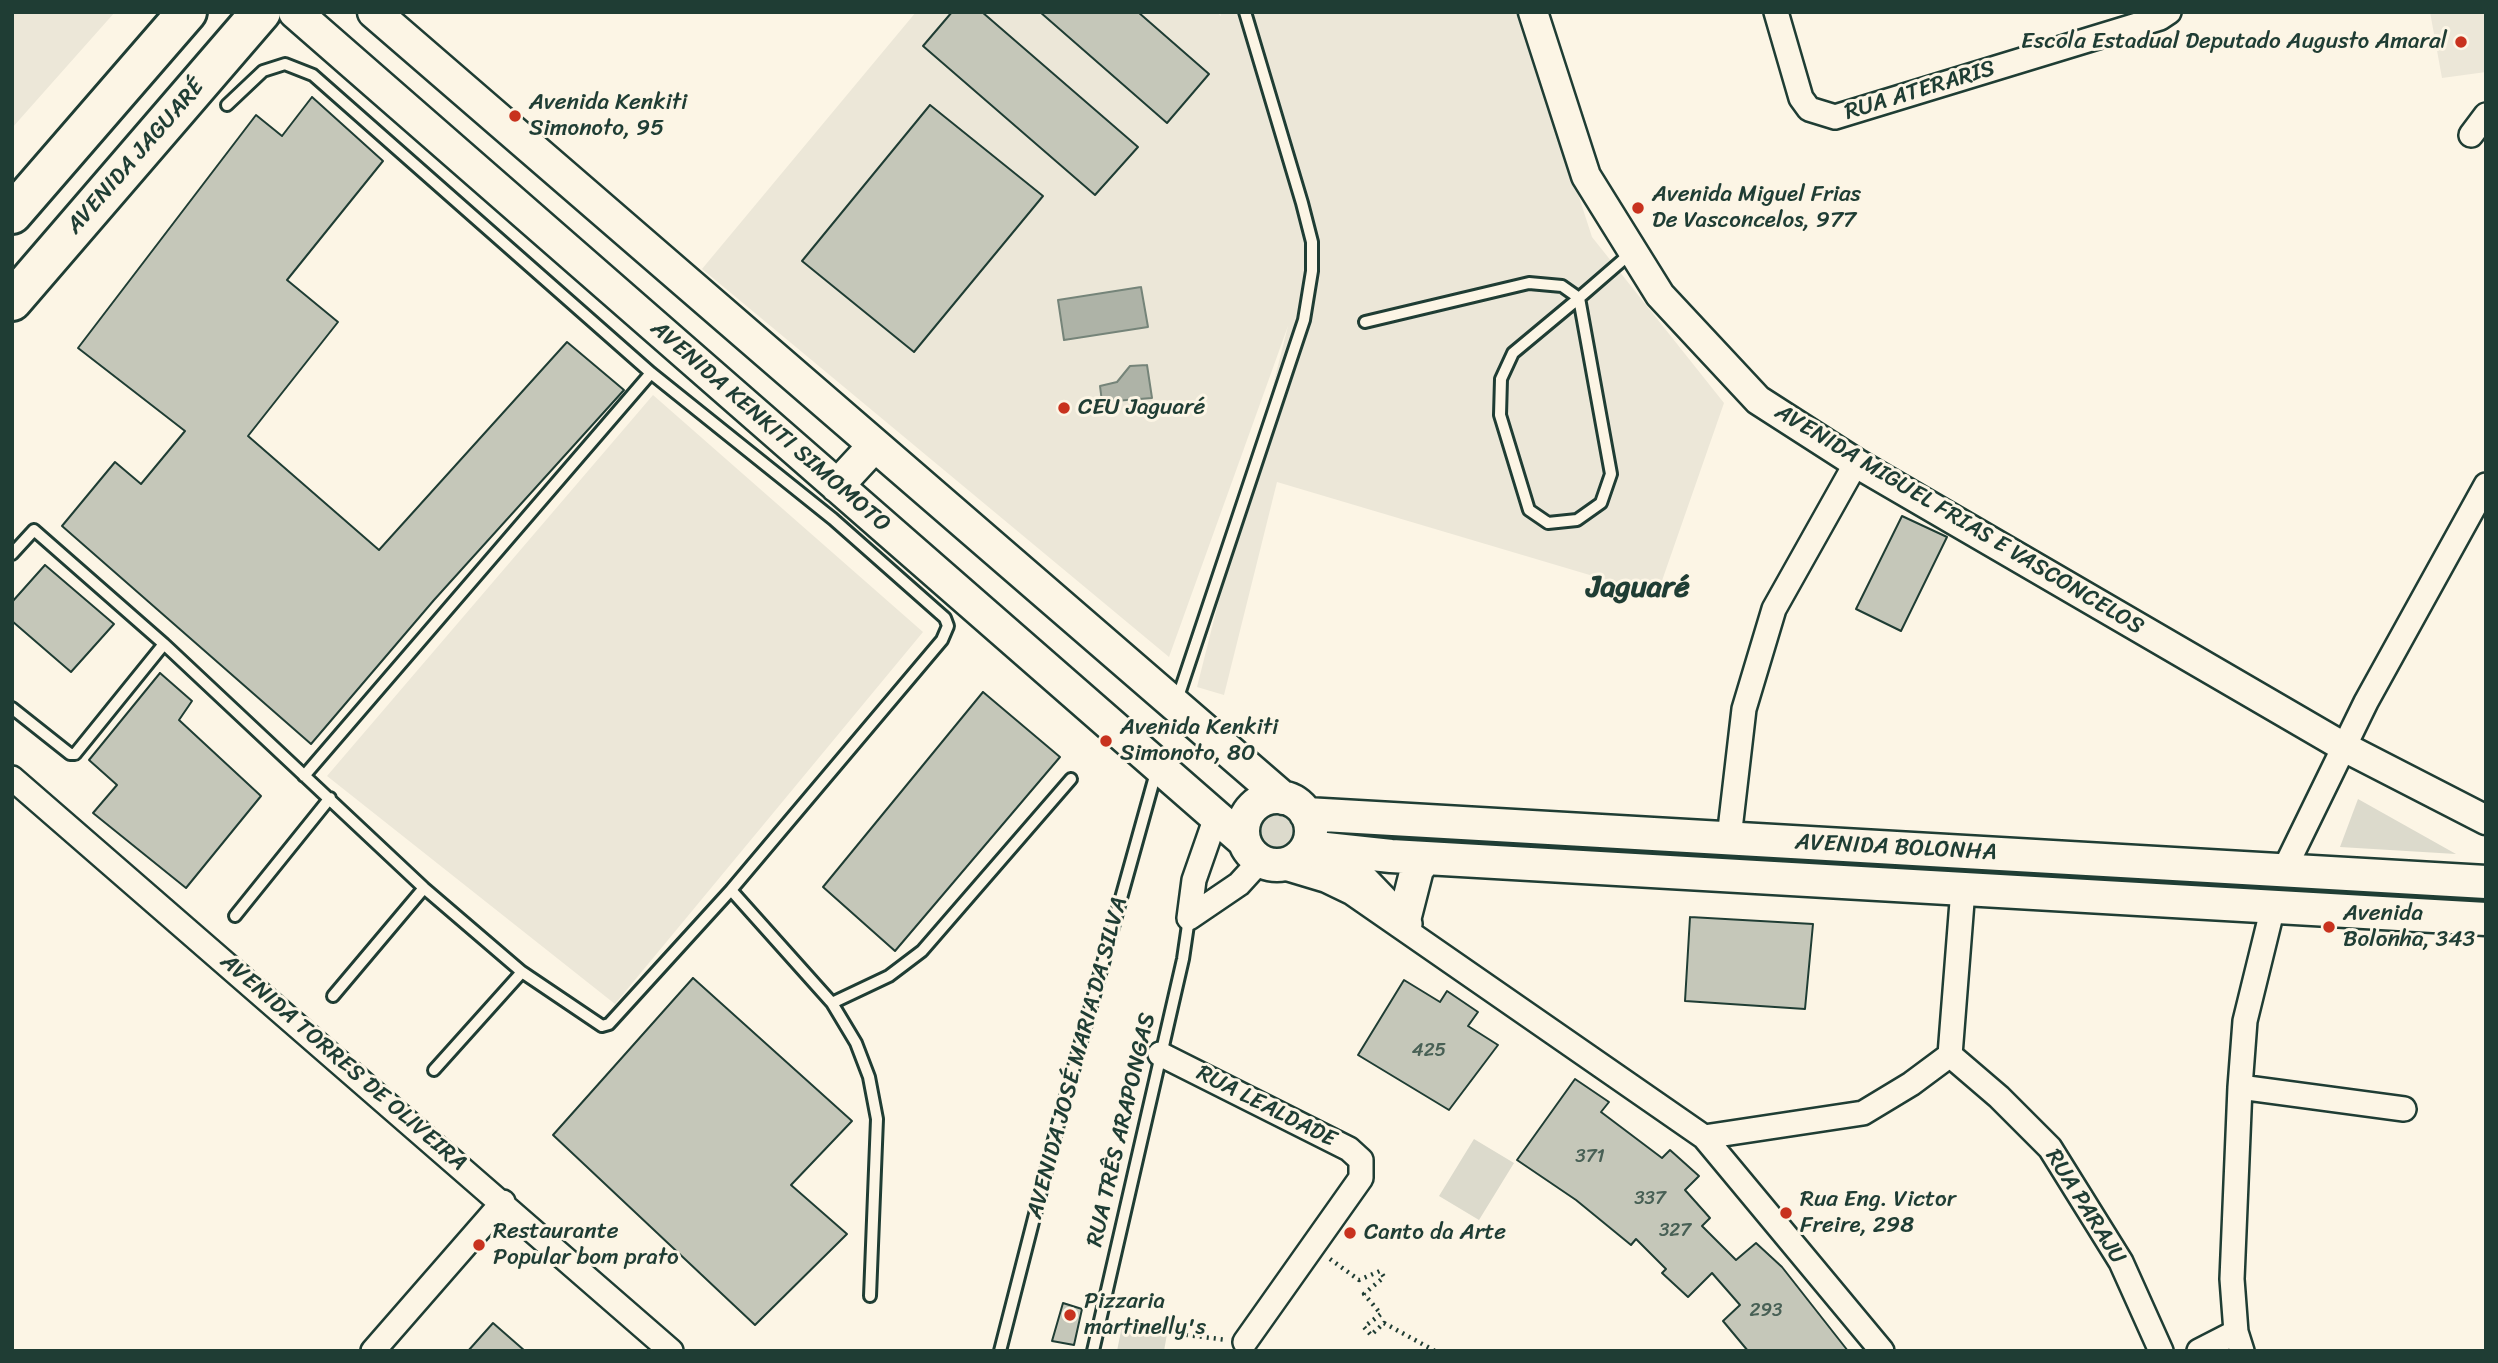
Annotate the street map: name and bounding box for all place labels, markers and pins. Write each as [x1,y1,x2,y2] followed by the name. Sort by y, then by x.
[2021,28,2447,56] place label: Escola Estadual Deputado Augusto Amaral
[2453,34,2469,50] marker: Escola Estadual Deputado Augusto Amaral
[529,89,687,143] place label: Avenida Kenkiti Simonoto, 95
[507,108,523,124] marker: Avenida Kenkiti Simonoto, 95
[1652,181,1861,235] place label: Avenida Miguel Frias De Vasconcelos, 977
[1630,200,1646,216] marker: Avenida Miguel Frias De Vasconcelos, 977
[1078,394,1205,422] place label: CEU Jaguaré
[1056,400,1072,416] marker: CEU Jaguaré
[1120,714,1278,768] place label: Avenida Kenkiti Simonoto, 80
[1098,733,1114,749] marker: Avenida Kenkiti Simonoto, 80
[2343,900,2475,954] place label: Avenida Bolonha, 343
[2321,919,2337,935] marker: Avenida Bolonha, 343
[1800,1186,1956,1240] place label: Rua Eng. Victor Freire, 298
[1778,1205,1794,1221] marker: Rua Eng. Victor Freire, 298
[493,1218,679,1272] place label: Restaurante Popular bom prato
[1364,1219,1506,1247] place label: Canto da Arte
[1342,1225,1358,1241] marker: Canto da Arte
[471,1237,487,1253] marker: Restaurante Popular bom prato
[1084,1288,1206,1342] place label: Pizzaria martinelly's
[1062,1307,1078,1323] marker: Pizzaria martinelly's

